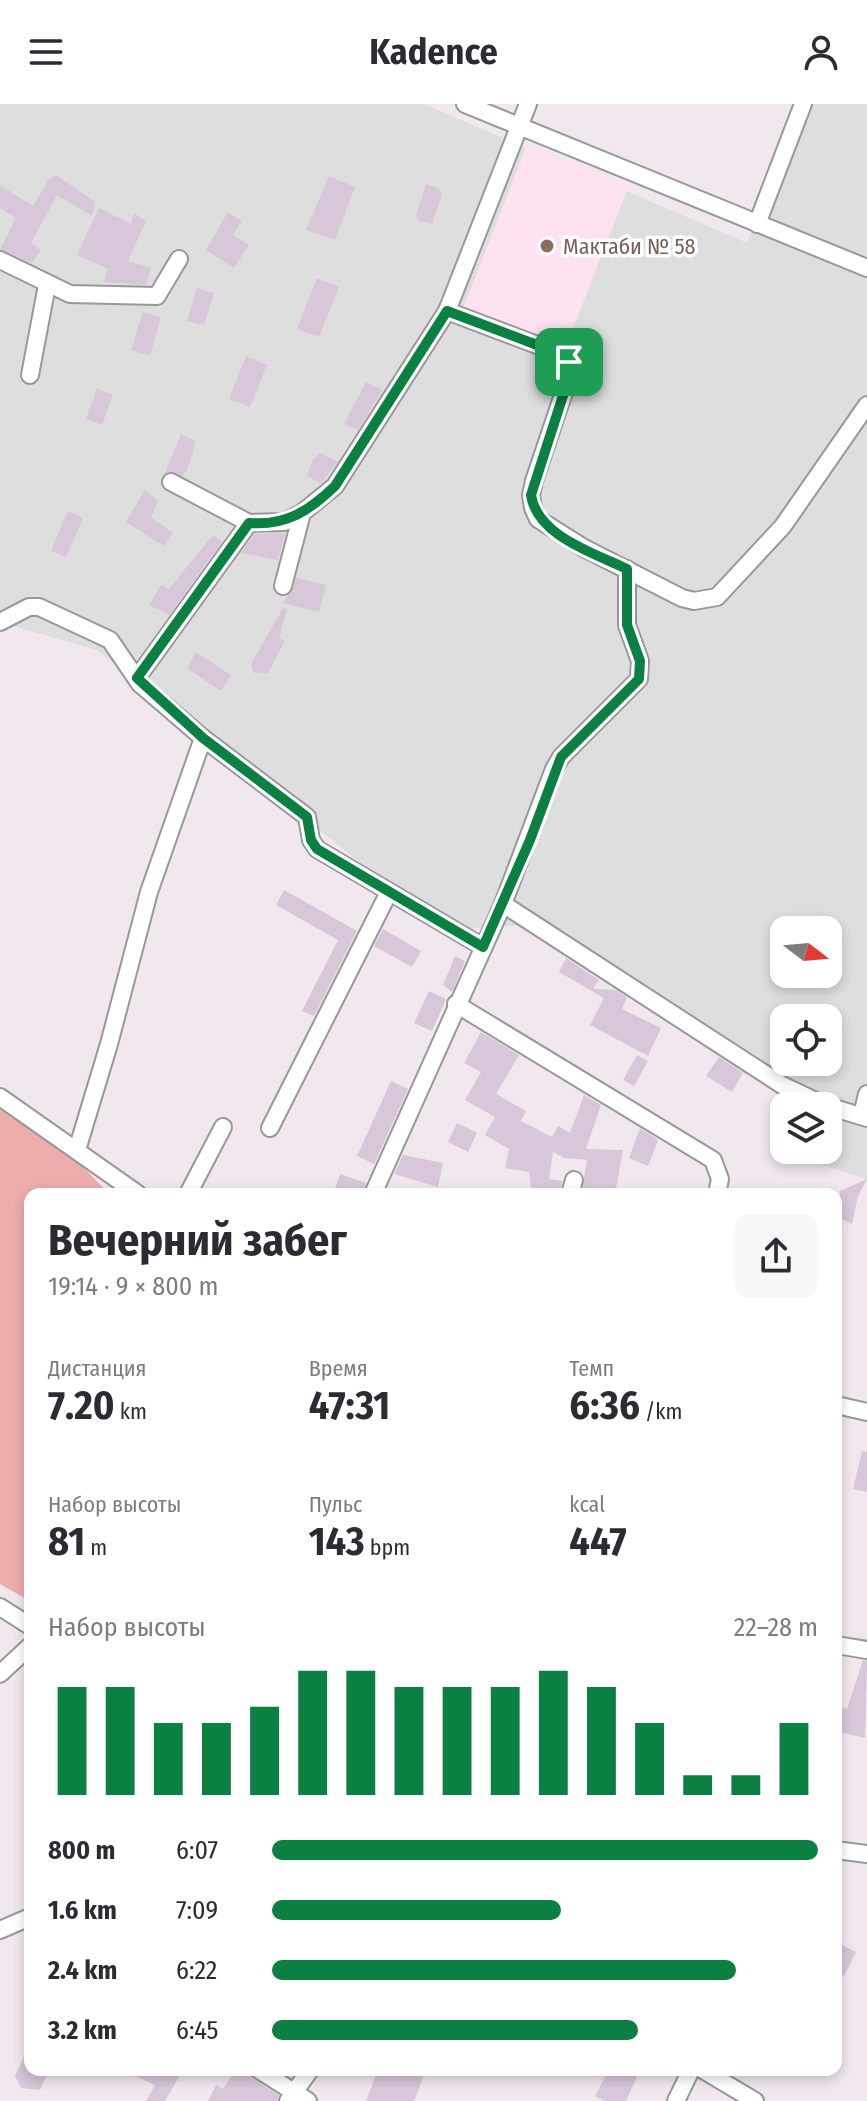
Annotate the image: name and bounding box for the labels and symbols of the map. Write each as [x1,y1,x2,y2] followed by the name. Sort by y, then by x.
[563,233,696,260] place label: Мактаби № 58
[538,237,556,255] marker: Мактаби № 58
[535,328,603,396] pin
[770,916,842,988] north arrow

